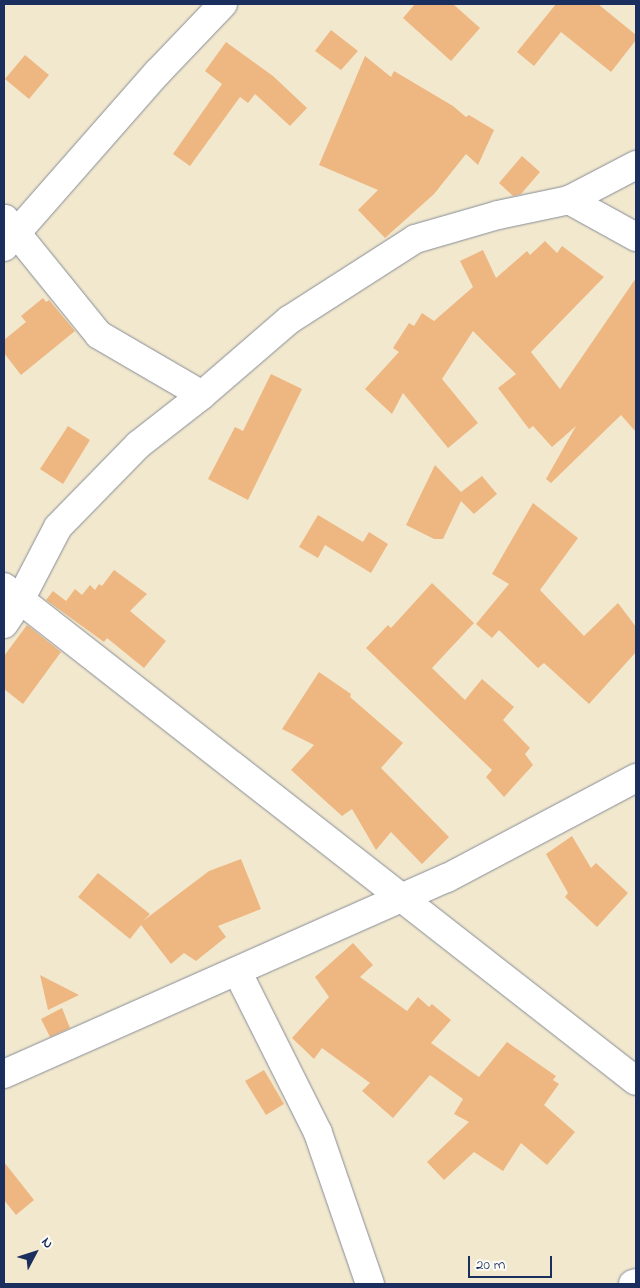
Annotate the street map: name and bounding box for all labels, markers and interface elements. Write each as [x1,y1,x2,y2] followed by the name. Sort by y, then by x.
[10,1228,60,1278] north arrow
[36,1233,58,1253] text: N
[470,1246,554,1278] scale bar
[476,1254,505,1276] text: 20 m

